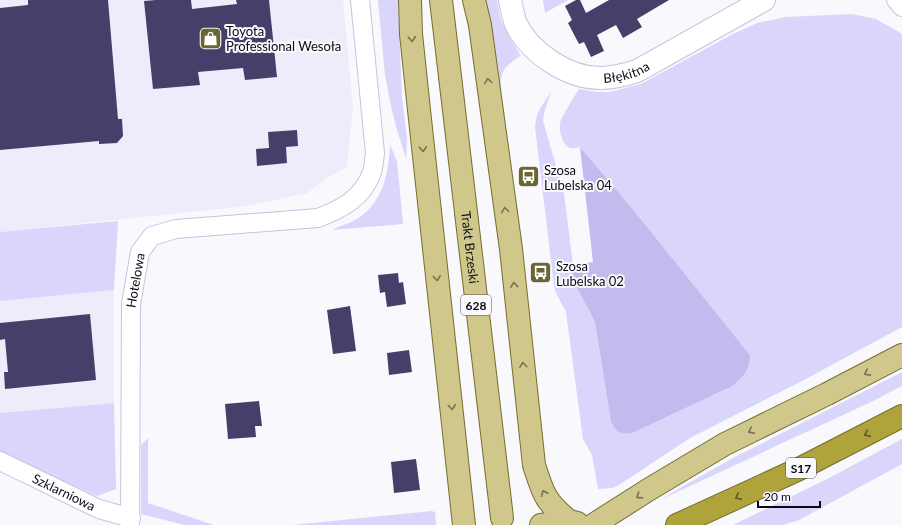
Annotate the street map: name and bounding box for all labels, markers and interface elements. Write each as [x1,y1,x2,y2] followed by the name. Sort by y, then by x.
[226,23,341,54] place label: Toyota Professional Wesoła
[198,25,224,51] shop icon: Toyota Professional Wesoła
[407,36,416,42] one-way arrow
[603,58,652,86] street label: Błękitna
[484,78,493,84] one-way arrow
[418,146,427,152] one-way arrow
[544,162,612,193] place label: Szosa Lubelska 04
[516,164,542,190] bus stop icon: Szosa Lubelska 04
[501,207,510,213] one-way arrow
[458,210,482,284] street label: Trakt Brzeski
[122,252,148,309] street label: Hotelowa
[556,258,624,289] place label: Szosa Lubelska 02
[527,260,553,286] bus stop icon: Szosa Lubelska 02
[433,275,442,281] one-way arrow
[510,282,519,288] one-way arrow
[461,295,491,315] road number: 628
[518,362,527,368] one-way arrow
[864,368,872,376] one-way arrow
[447,404,456,410] one-way arrow
[748,426,756,434] one-way arrow
[864,429,871,437] one-way arrow
[786,458,816,478] road number: S17
[30,470,98,514] street label: Szklarniowa
[758,483,820,509] scale bar
[541,489,549,497] one-way arrow
[764,489,791,504] text: 20 m
[636,491,643,499] one-way arrow
[735,492,742,500] one-way arrow

